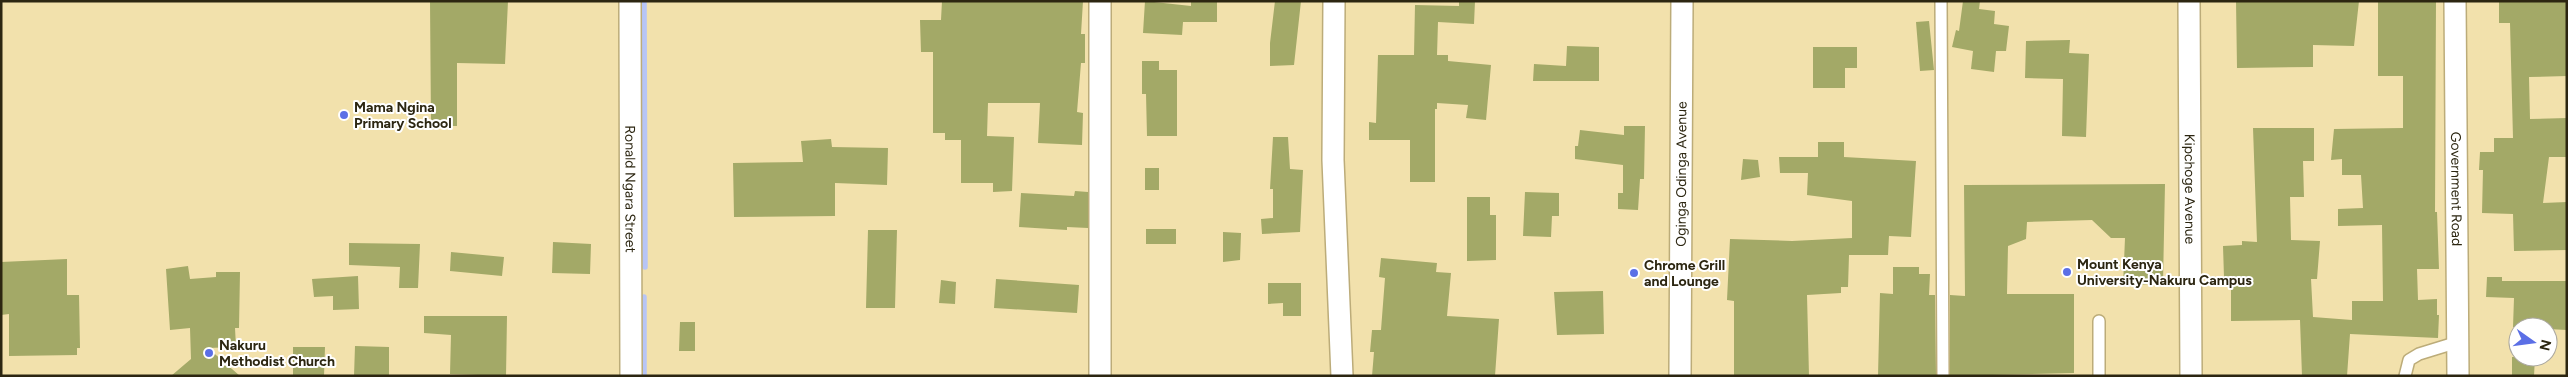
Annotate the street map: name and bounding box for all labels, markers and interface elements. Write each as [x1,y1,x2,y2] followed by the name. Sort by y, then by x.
[354,99,452,132] place label: Mama Ngina Primary School
[1673,101,1690,247] street label: Oginga Odinga Avenue
[338,109,350,121] marker: Mama Ngina Primary School
[621,125,639,253] street label: Ronald Ngara Street
[2447,132,2465,246] street label: Government Road
[2181,134,2198,245] street label: Kipchoge Avenue
[2077,256,2252,289] place label: Mount Kenya University-Nakuru Campus
[1644,257,1725,290] place label: Chrome Grill and Lounge
[2061,266,2073,278] marker: Mount Kenya University-Nakuru Campus
[1628,267,1640,279] marker: Chrome Grill and Lounge
[2508,317,2558,367] north arrow
[219,337,335,370] place label: Nakuru Methodist Church
[2536,338,2555,352] text: N
[203,347,215,359] marker: Nakuru Methodist Church

